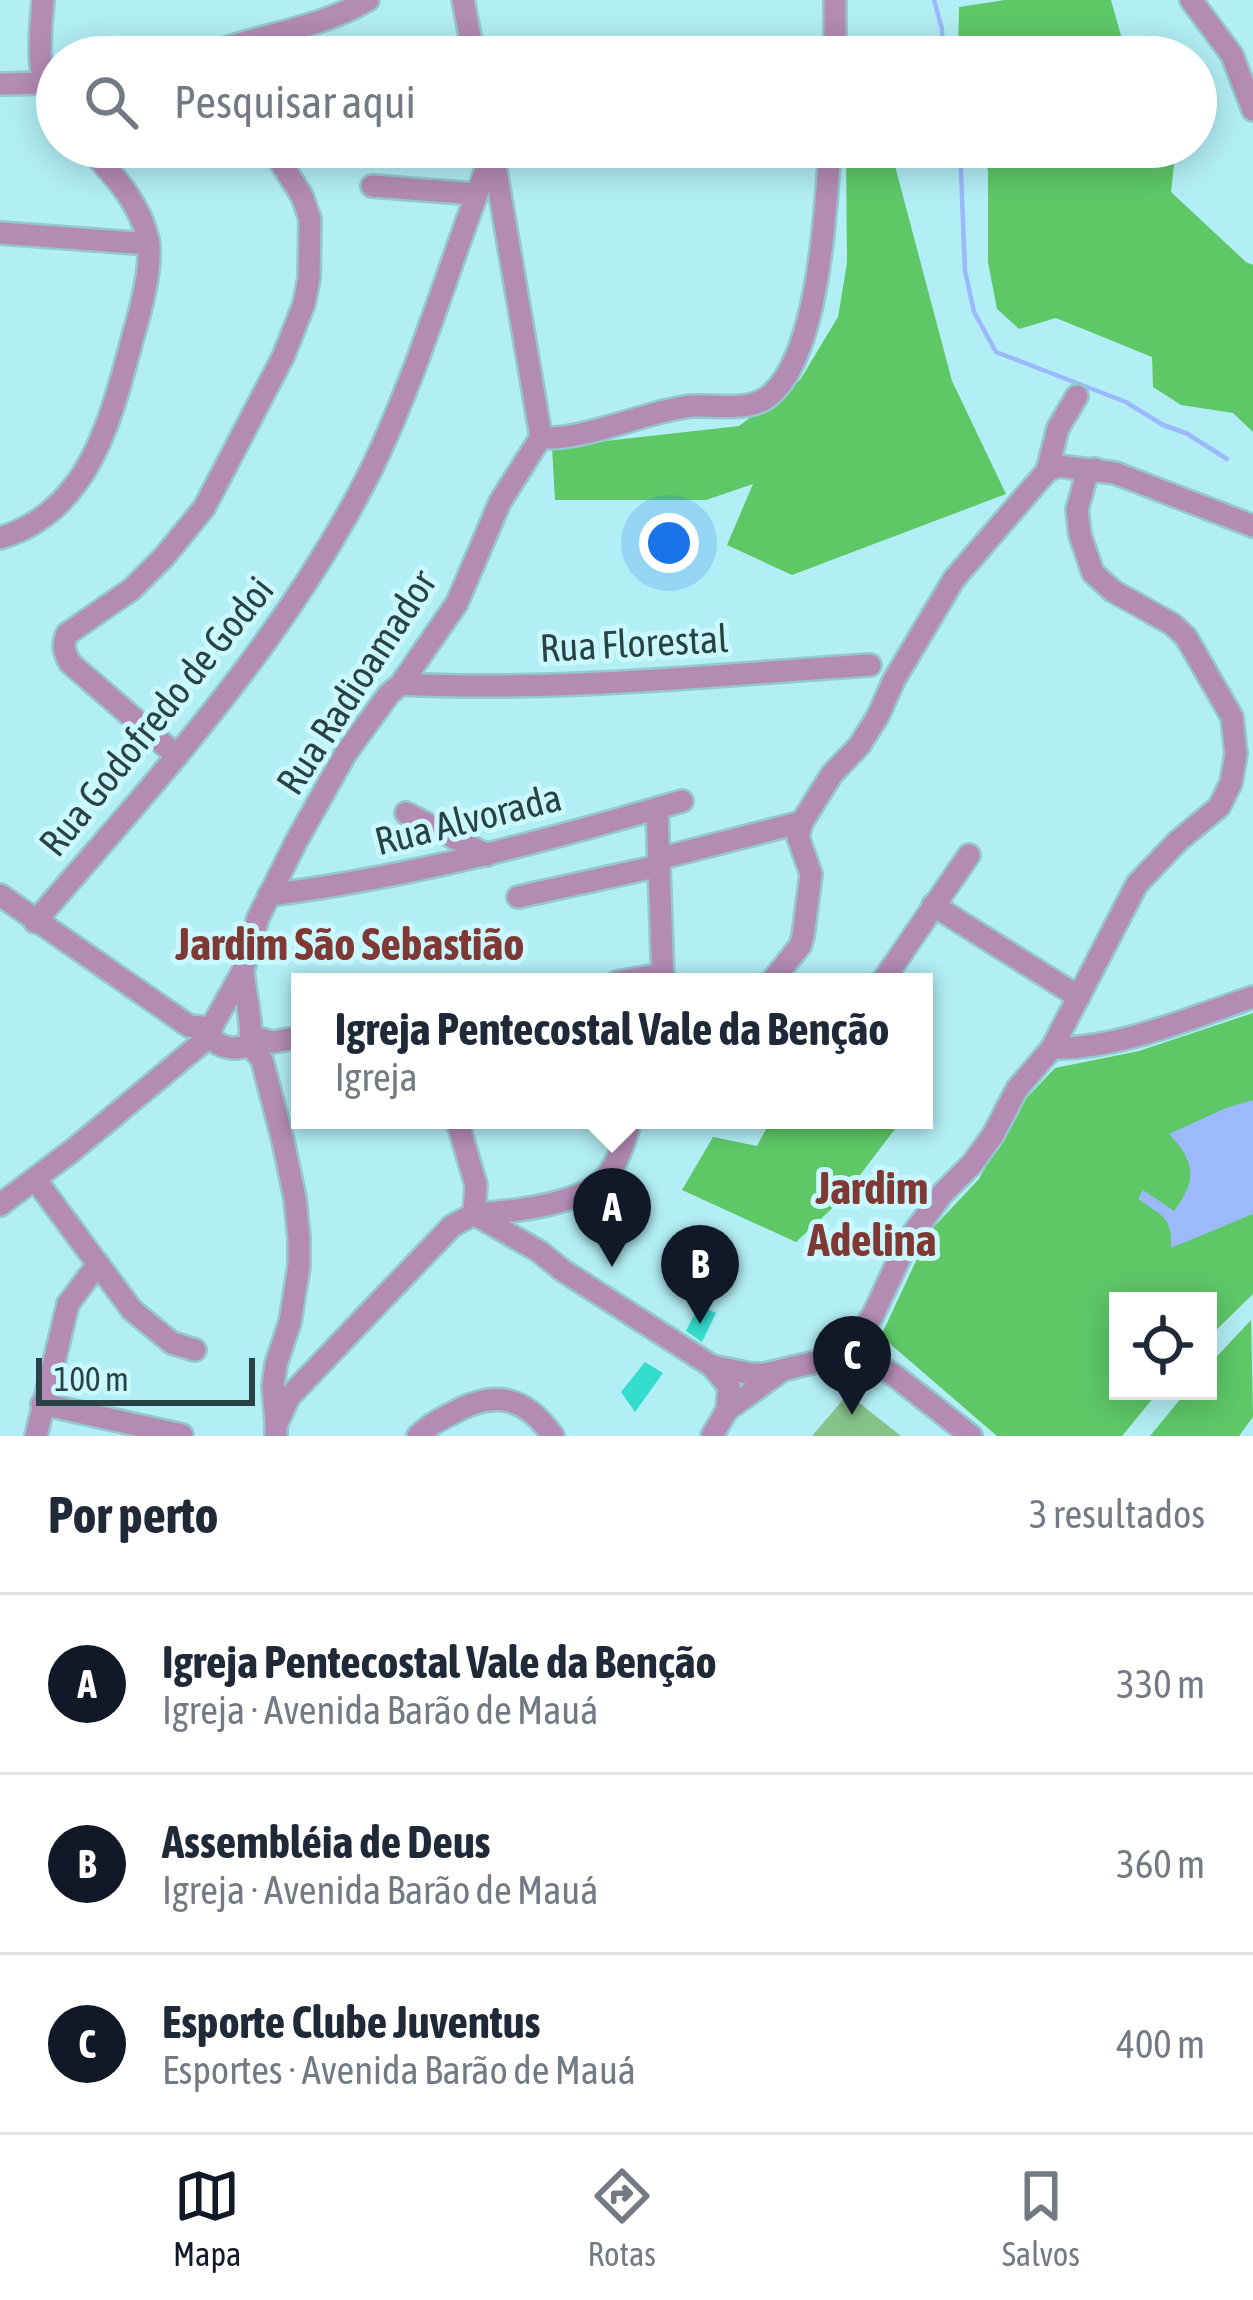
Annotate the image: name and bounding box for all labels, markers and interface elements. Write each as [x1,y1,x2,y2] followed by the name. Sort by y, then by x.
[36,36,1217,168] search box
[78,69,144,135] icon: search
[174,76,416,128] text: Pesquisar aqui
[639,513,699,573] your location
[267,561,445,802] street label: Rua Radioamador
[30,568,282,864] street label: Rua Godofredo de Godoi
[539,616,729,670] street label: Rua Florestal
[370,775,566,863] street label: Rua Alvorada
[175,918,524,970] district label: Jardim São Sebastião
[291,973,933,1129] popup
[335,1003,889,1055] text: Igreja Pentecostal Vale da Benção
[335,1055,418,1099] text: Igreja
[807,1162,936,1266] district label: Jardim Adelina
[573,1168,651,1267] pin: A
[661,1225,739,1324] pin: B
[1109,1292,1217,1400] map controls
[1109,1292,1217,1400] button: locate
[813,1316,891,1415] pin: C
[36,1352,255,1405] scale bar
[54,1360,129,1398] text: 100 m
[48,1485,219,1544] text: Por perto
[1029,1492,1205,1536] text: 3 resultados
[162,1636,717,1688] text: Igreja Pentecostal Vale da Benção
[77,1662,97,1706] text: A
[1117,1662,1205,1706] text: 330 m
[162,1688,598,1732] text: Igreja · Avenida Barão de Mauá
[162,1816,491,1868] text: Assembléia de Deus
[78,1842,96,1886] text: B
[1117,1842,1205,1886] text: 360 m
[162,1868,598,1912] text: Igreja · Avenida Barão de Mauá
[162,1996,540,2048] text: Esporte Clube Juventus
[78,2022,96,2066] text: C
[1117,2022,1205,2066] text: 400 m
[162,2048,636,2092] text: Esportes · Avenida Barão de Mauá
[173,2163,241,2273] tab: Mapa
[587,2163,656,2273] tab: Rotas
[1002,2163,1080,2273] tab: Salvos

